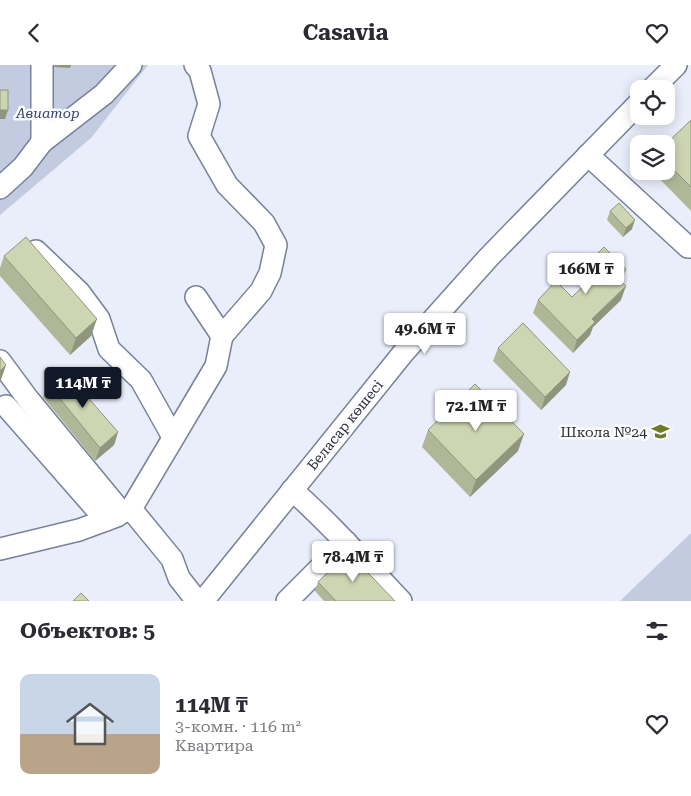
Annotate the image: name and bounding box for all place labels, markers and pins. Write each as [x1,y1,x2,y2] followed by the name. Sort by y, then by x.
[545,253,627,295] pin: 166M ₸
[379,313,471,355] pin: 49.6M ₸
[42,367,124,409] pin: 114M ₸
[430,389,522,432] pin: 72.1M ₸
[651,422,671,442] school or university icon: Школа №24
[561,424,647,440] place label: Школа №24
[307,541,399,583] pin: 78.4M ₸

